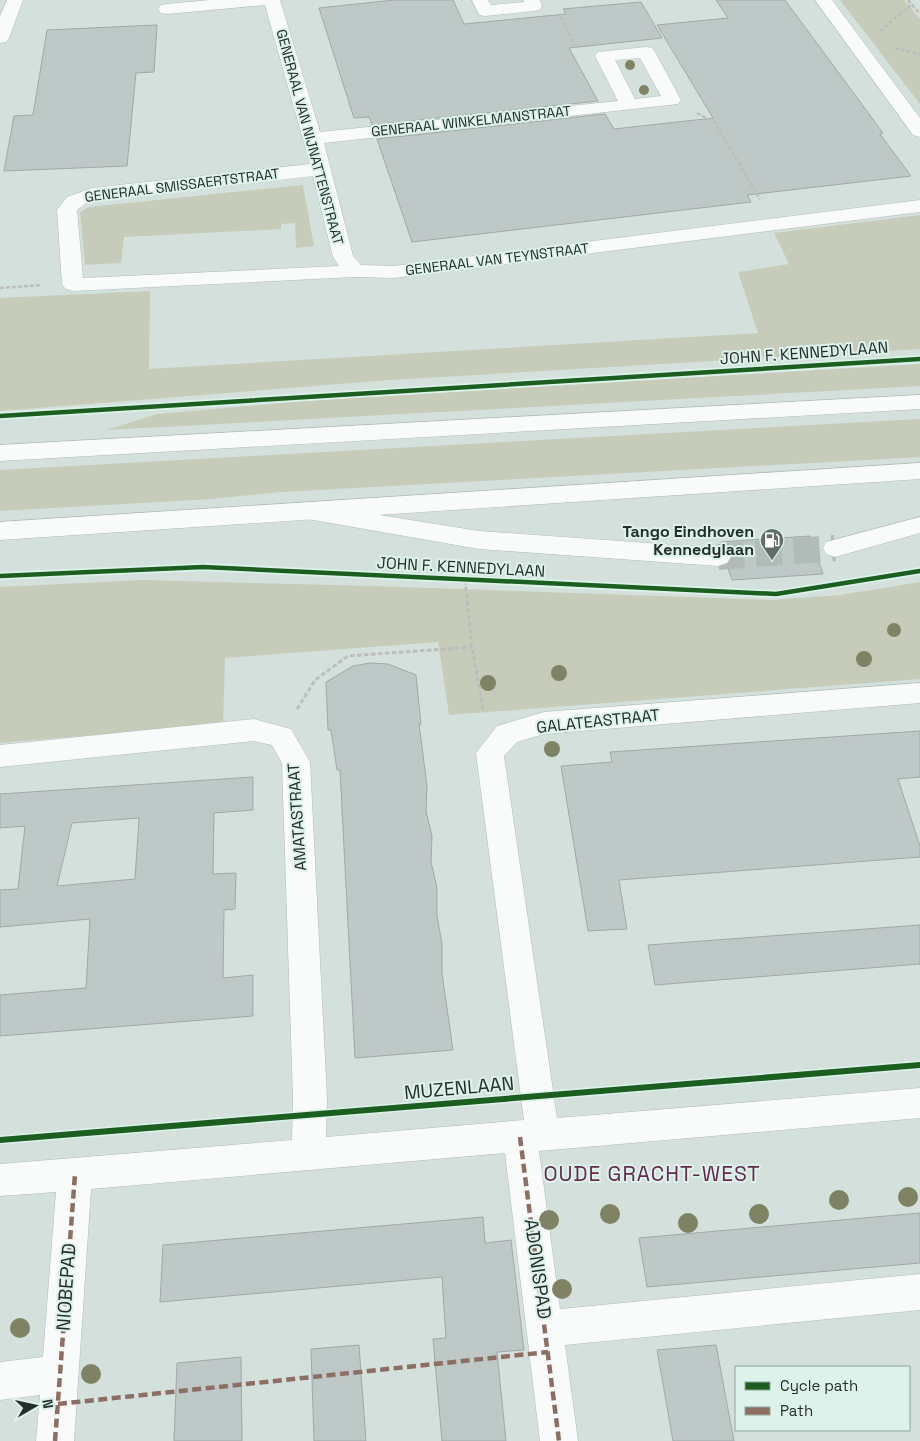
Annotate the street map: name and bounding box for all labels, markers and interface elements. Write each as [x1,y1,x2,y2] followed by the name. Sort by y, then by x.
[272,27,348,247] street label: GENERAAL VAN NIJNATTENSTRAAT
[370,102,572,140] street label: GENERAAL WINKELMANSTRAAT
[83,164,281,206] street label: GENERAAL SMISSAERTSTRAAT
[404,239,590,279] street label: GENERAAL VAN TEYNSTRAAT
[719,337,889,369] street label: JOHN F. KENNEDYLAAN
[623,521,754,560] place label: Tango Eindhoven Kennedylaan
[759,527,785,561] fuel station icon: Tango Eindhoven Kennedylaan
[376,552,546,582] street label: JOHN F. KENNEDYLAAN
[535,704,661,738] street label: GALATEASTRAAT
[283,762,311,872] street label: AMATASTRAAT
[403,1071,515,1105] street label: MUZENLAAN
[543,1160,761,1187] district label: OUDE GRACHT-WEST
[519,1217,557,1321] street label: ADONISPAD
[50,1242,82,1332] street label: NIOBEPAD
[735,1366,910,1431] legend
[780,1376,858,1395] text: Cycle path
[10,1381,60,1431] north arrow
[38,1398,57,1410] text: N
[780,1401,813,1420] text: Path

